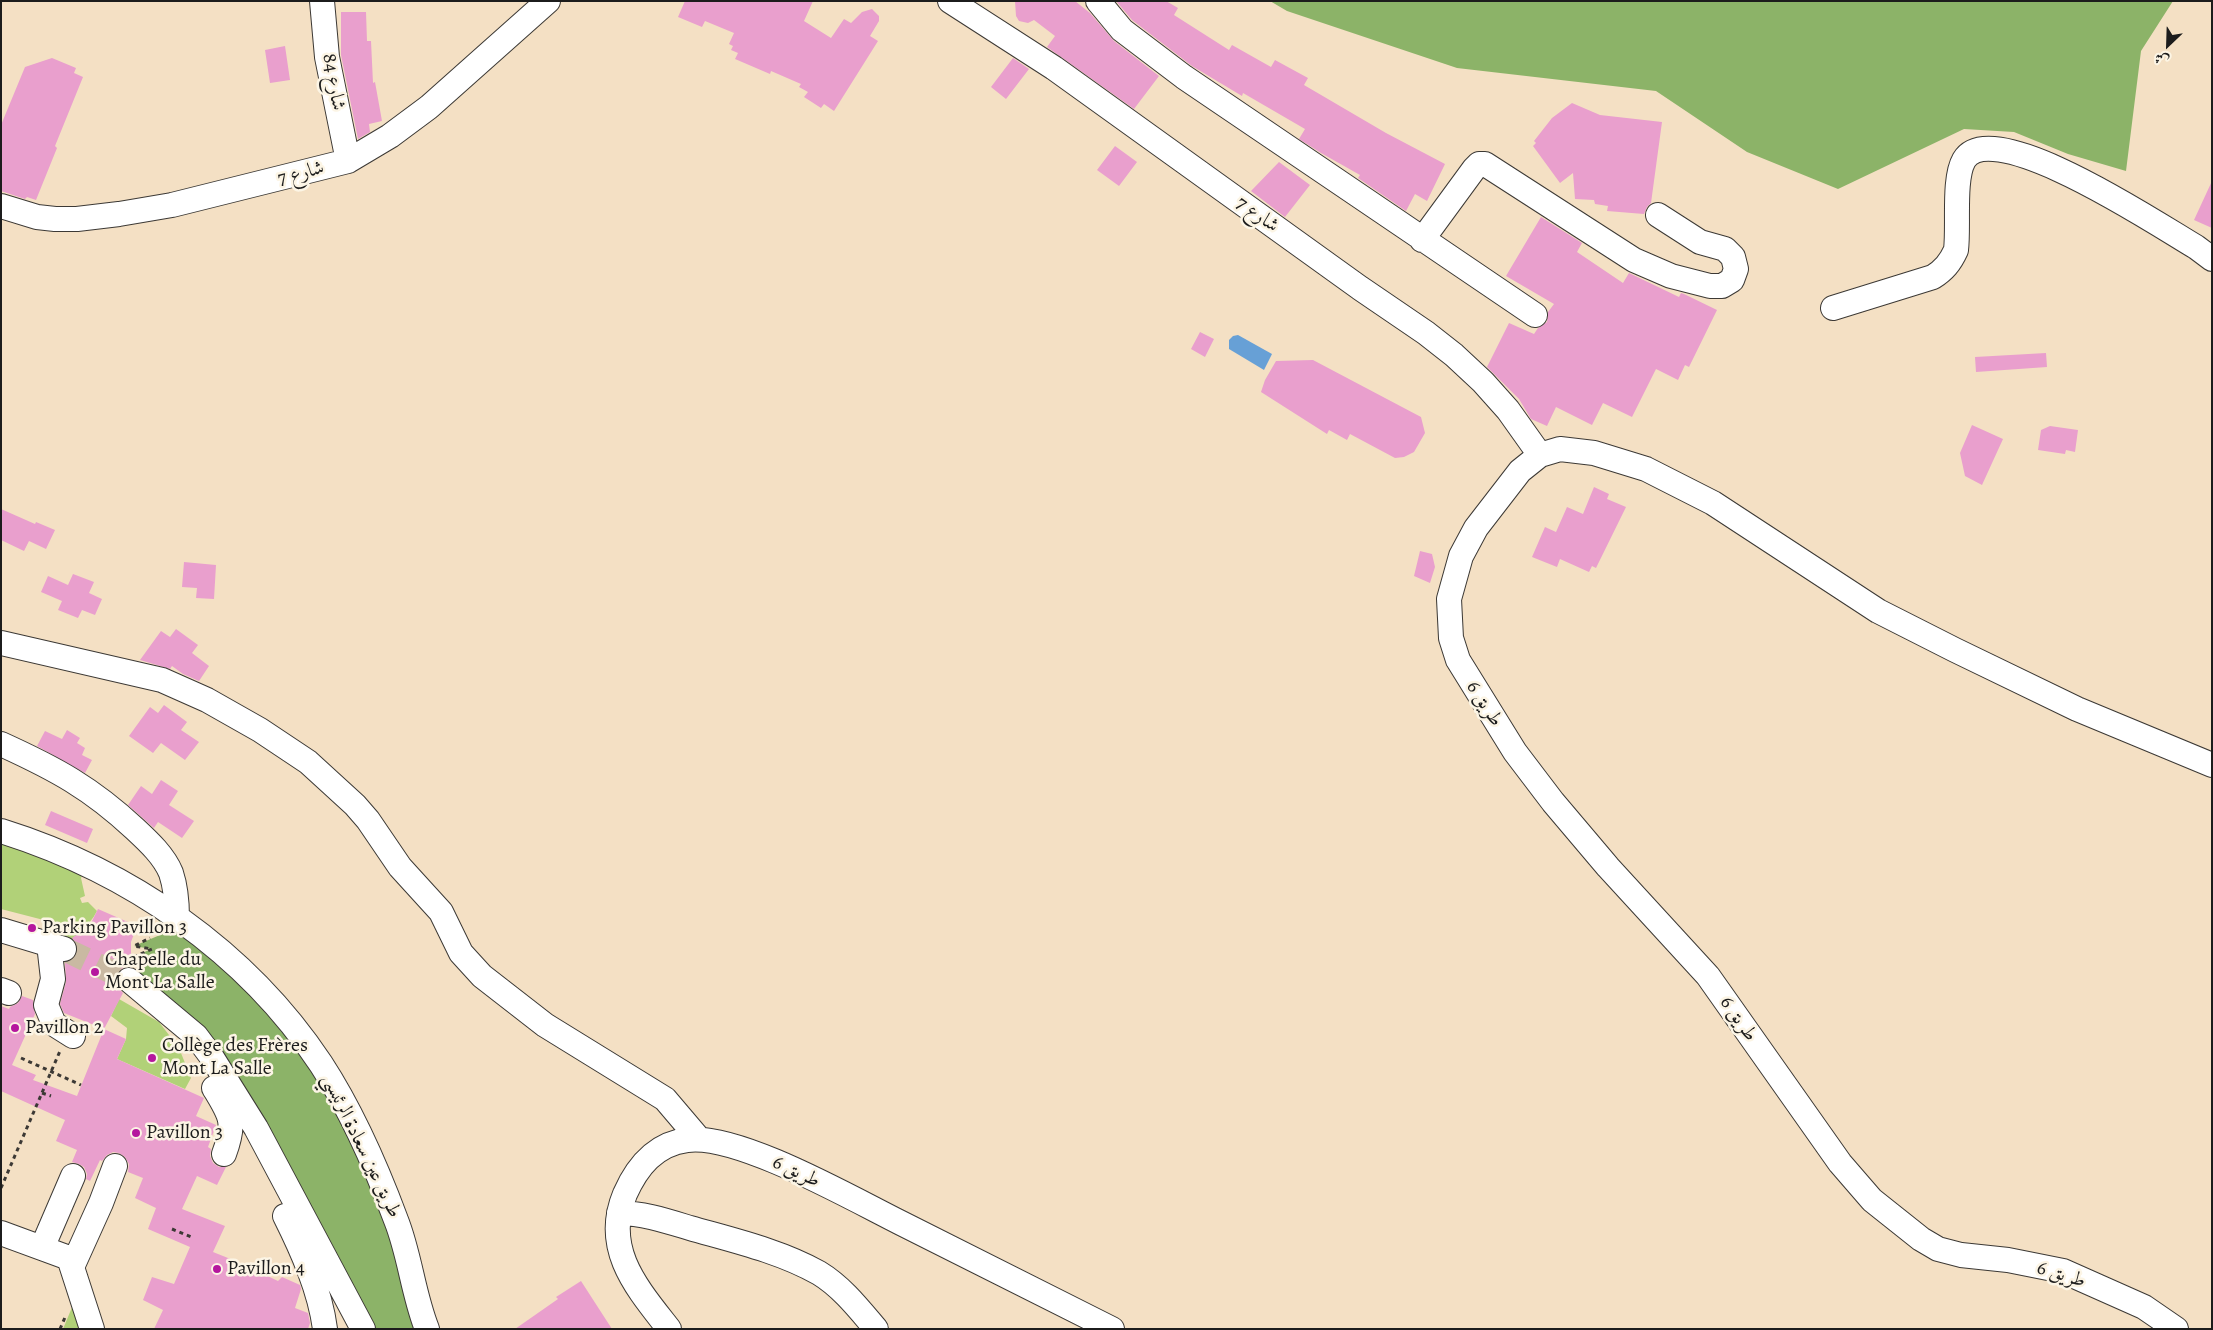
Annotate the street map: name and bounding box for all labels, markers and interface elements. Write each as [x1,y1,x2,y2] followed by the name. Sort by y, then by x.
[2143,20,2193,70] north arrow
[2151,48,2172,71] text: ش
[316,52,350,112] street label: شارع 84
[275,156,327,192] street label: شارع 7
[1231,192,1283,238] street label: شارع 7
[1460,677,1508,731] street label: طريق 6
[42,916,187,940] place label: Parking Pavillon 3
[26,922,38,934] marker: Parking Pavillon 3
[105,948,215,995] place label: Chapelle du Mont La Salle
[89,966,101,978] marker: Chapelle du Mont La Salle
[1714,992,1762,1046] street label: طريق 6
[25,1016,103,1040] place label: Pavillon 2
[9,1022,21,1034] marker: Pavillon 2
[162,1034,308,1081] place label: Collège des Frères Mont La Salle
[146,1052,158,1064] marker: Collège des Frères Mont La Salle
[316,1070,406,1222] street label: طريق عين سعادة الرئيسي
[146,1121,223,1145] place label: Pavillon 3
[130,1127,142,1139] marker: Pavillon 3
[768,1151,824,1193] street label: طريق 6
[2034,1256,2088,1294] street label: طريق 6
[227,1257,305,1281] place label: Pavillon 4
[211,1263,223,1275] marker: Pavillon 4

